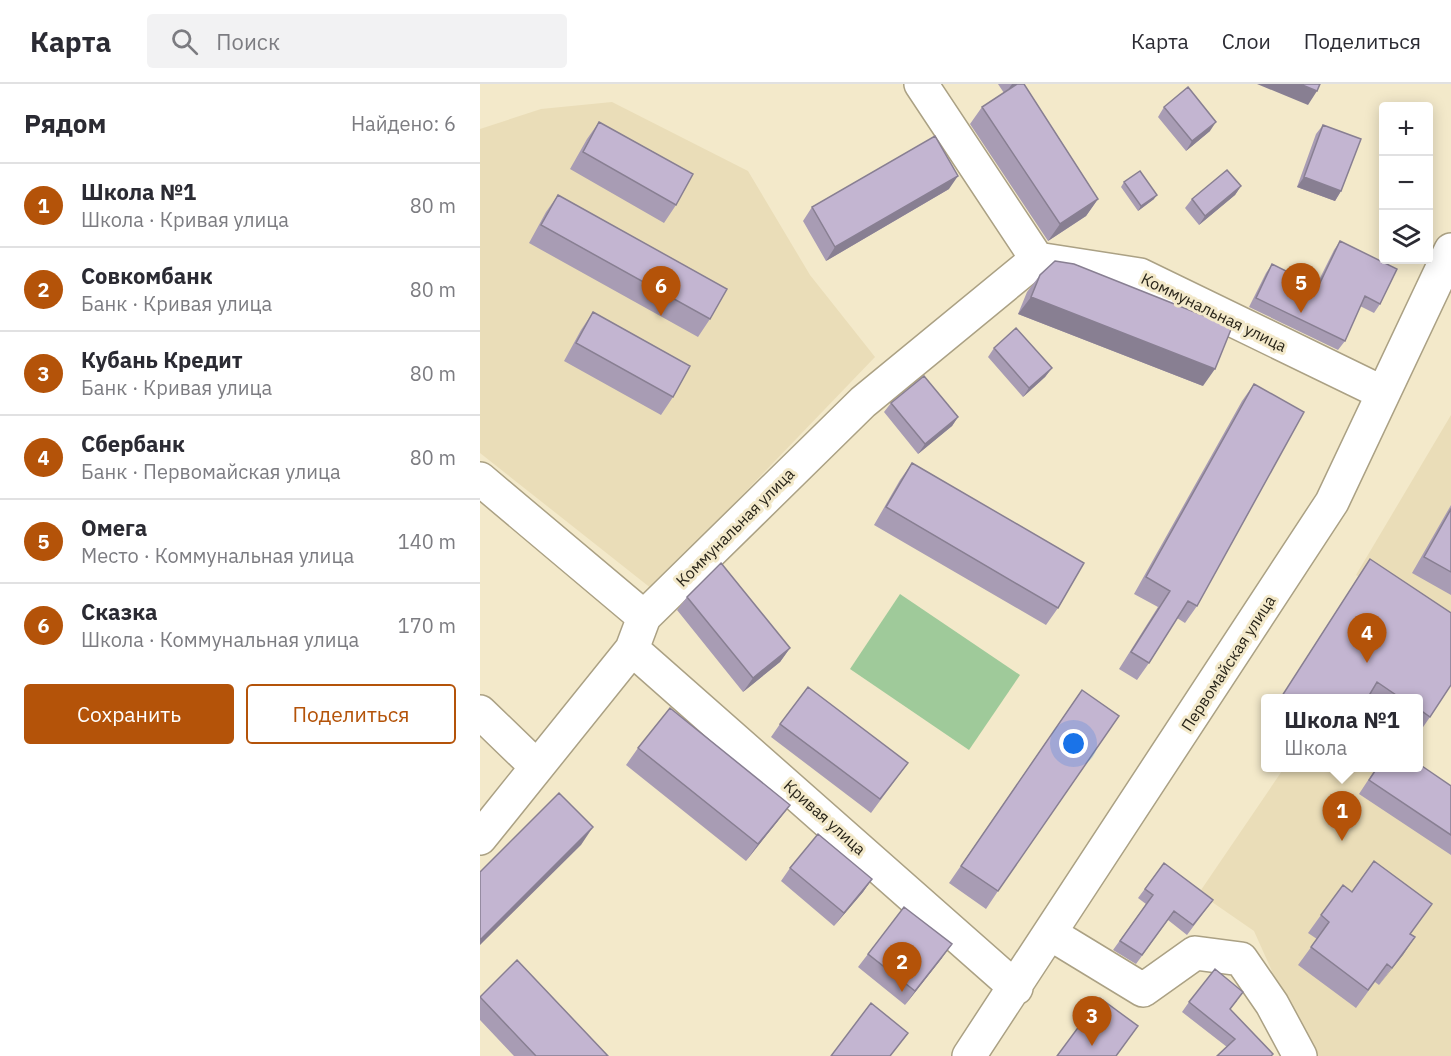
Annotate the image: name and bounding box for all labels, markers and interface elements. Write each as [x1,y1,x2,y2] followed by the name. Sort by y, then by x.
[147,14,567,68] search box
[30,23,111,60] text: Карта
[168,25,201,58] icon: search
[216,27,280,56] text: Поиск
[1131,27,1189,55] text: Карта
[1222,27,1271,55] text: Слои
[1304,27,1421,55] text: Поделиться
[1379,102,1433,264] map controls
[1379,102,1433,156] button: +
[24,106,106,140] text: Рядом
[351,110,456,137] text: Найдено: 6
[1379,156,1433,210] button: −
[81,177,196,206] text: Школа №1
[38,192,50,219] text: 1
[410,192,456,219] text: 80 m
[81,206,289,233] text: Школа · Кривая улица
[1379,210,1433,264] button: layers
[81,261,213,290] text: Совкомбанк
[1282,264,1320,313] pin: 5
[642,266,681,316] pin: 6
[1138,268,1290,356] street label: Коммунальная улица
[38,276,50,303] text: 2
[410,276,456,303] text: 80 m
[81,290,272,317] text: Банк · Кривая улица
[81,345,243,374] text: Кубань Кредит
[38,360,50,387] text: 3
[410,360,456,387] text: 80 m
[81,374,272,401] text: Банк · Кривая улица
[81,429,185,458] text: Сбербанк
[38,444,50,471] text: 4
[410,444,456,471] text: 80 m
[81,458,341,485] text: Банк · Первомайская улица
[672,463,799,590] street label: Коммунальная улица
[81,513,147,542] text: Омега
[38,528,50,555] text: 5
[398,528,456,555] text: 140 m
[81,542,354,569] text: Место · Коммунальная улица
[1177,591,1280,735] street label: Первомайская улица
[81,597,158,626] text: Сказка
[38,612,50,639] text: 6
[398,612,456,639] text: 170 m
[1348,614,1386,663] pin: 4
[81,626,359,653] text: Школа · Коммунальная улица
[24,684,234,744] button: Сохранить
[246,684,456,744] button: Поделиться
[1261,694,1423,772] popup
[1284,705,1400,734] text: Школа №1
[1059,729,1088,758] your location
[1284,734,1347,761] text: Школа
[780,775,870,859] street label: Кривая улица
[1322,792,1362,841] pin: 1
[882,942,922,992] pin: 2
[1072,996,1112,1046] pin: 3

